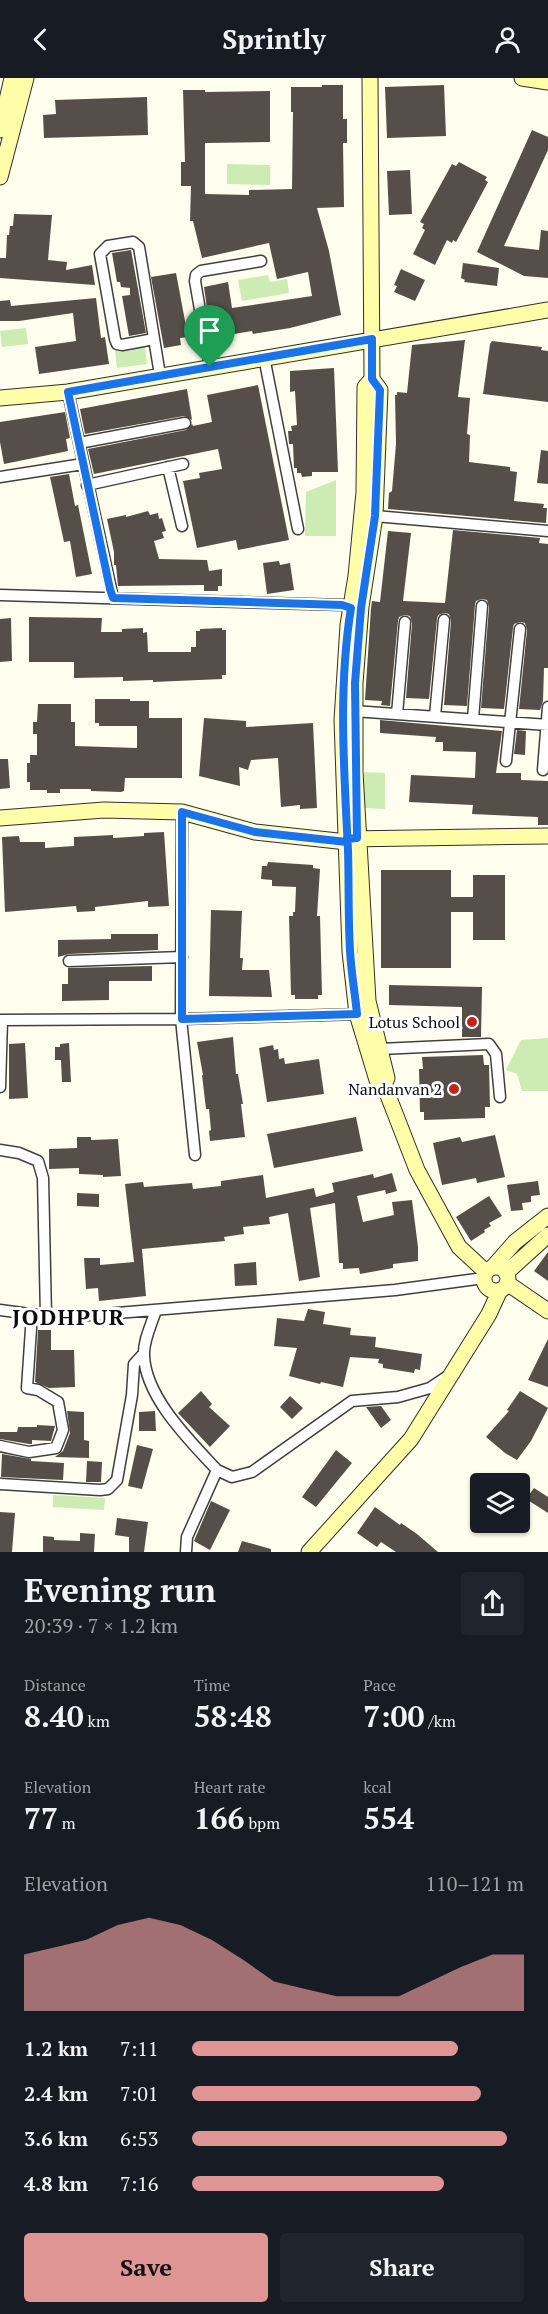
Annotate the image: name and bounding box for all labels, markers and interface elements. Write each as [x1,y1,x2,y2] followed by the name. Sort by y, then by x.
[222,21,326,57] text: Sprintly
[24,23,57,56] icon: back
[491,23,524,56] icon: person
[184,305,235,367] pin
[193,314,226,347] icon: arrive
[369,1011,460,1033] place label: Lotus School
[465,1015,479,1029] marker: Lotus School
[348,1078,442,1100] place label: Nandanvan 2
[447,1082,461,1096] marker: Nandanvan 2
[12,1302,126,1331] district label: JODHPUR
[470,1473,530,1533] map controls
[470,1473,530,1533] button: layers
[24,1568,216,1611] text: Evening run
[461,1572,524,1635] button: share
[24,1612,178,1639] text: 20:39 · 7 × 1.2 km
[24,1674,86,1696] text: Distance
[194,1674,230,1696] text: Time
[363,1674,396,1696] text: Pace
[24,1696,84,1736] text: 8.40
[194,1696,272,1736] text: 58:48
[363,1696,424,1736] text: 7:00
[84,1710,110,1732] text: km
[424,1710,456,1732] text: /km
[24,1776,91,1798] text: Elevation
[194,1776,266,1798] text: Heart rate
[363,1776,392,1798] text: kcal
[24,1798,58,1838] text: 77
[194,1798,245,1838] text: 166
[363,1798,414,1838] text: 554
[58,1812,76,1834] text: m
[245,1812,280,1834] text: bpm
[24,1870,108,1897] text: Elevation
[425,1870,524,1897] text: 110–121 m
[24,2035,88,2062] text: 1.2 km
[120,2035,159,2062] text: 7:11
[24,2080,88,2107] text: 2.4 km
[120,2080,159,2107] text: 7:01
[24,2125,88,2152] text: 3.6 km
[120,2125,159,2152] text: 6:53
[24,2170,88,2197] text: 4.8 km
[120,2170,159,2197] text: 7:16
[24,2233,268,2302] button: Save
[280,2233,524,2302] button: Share

